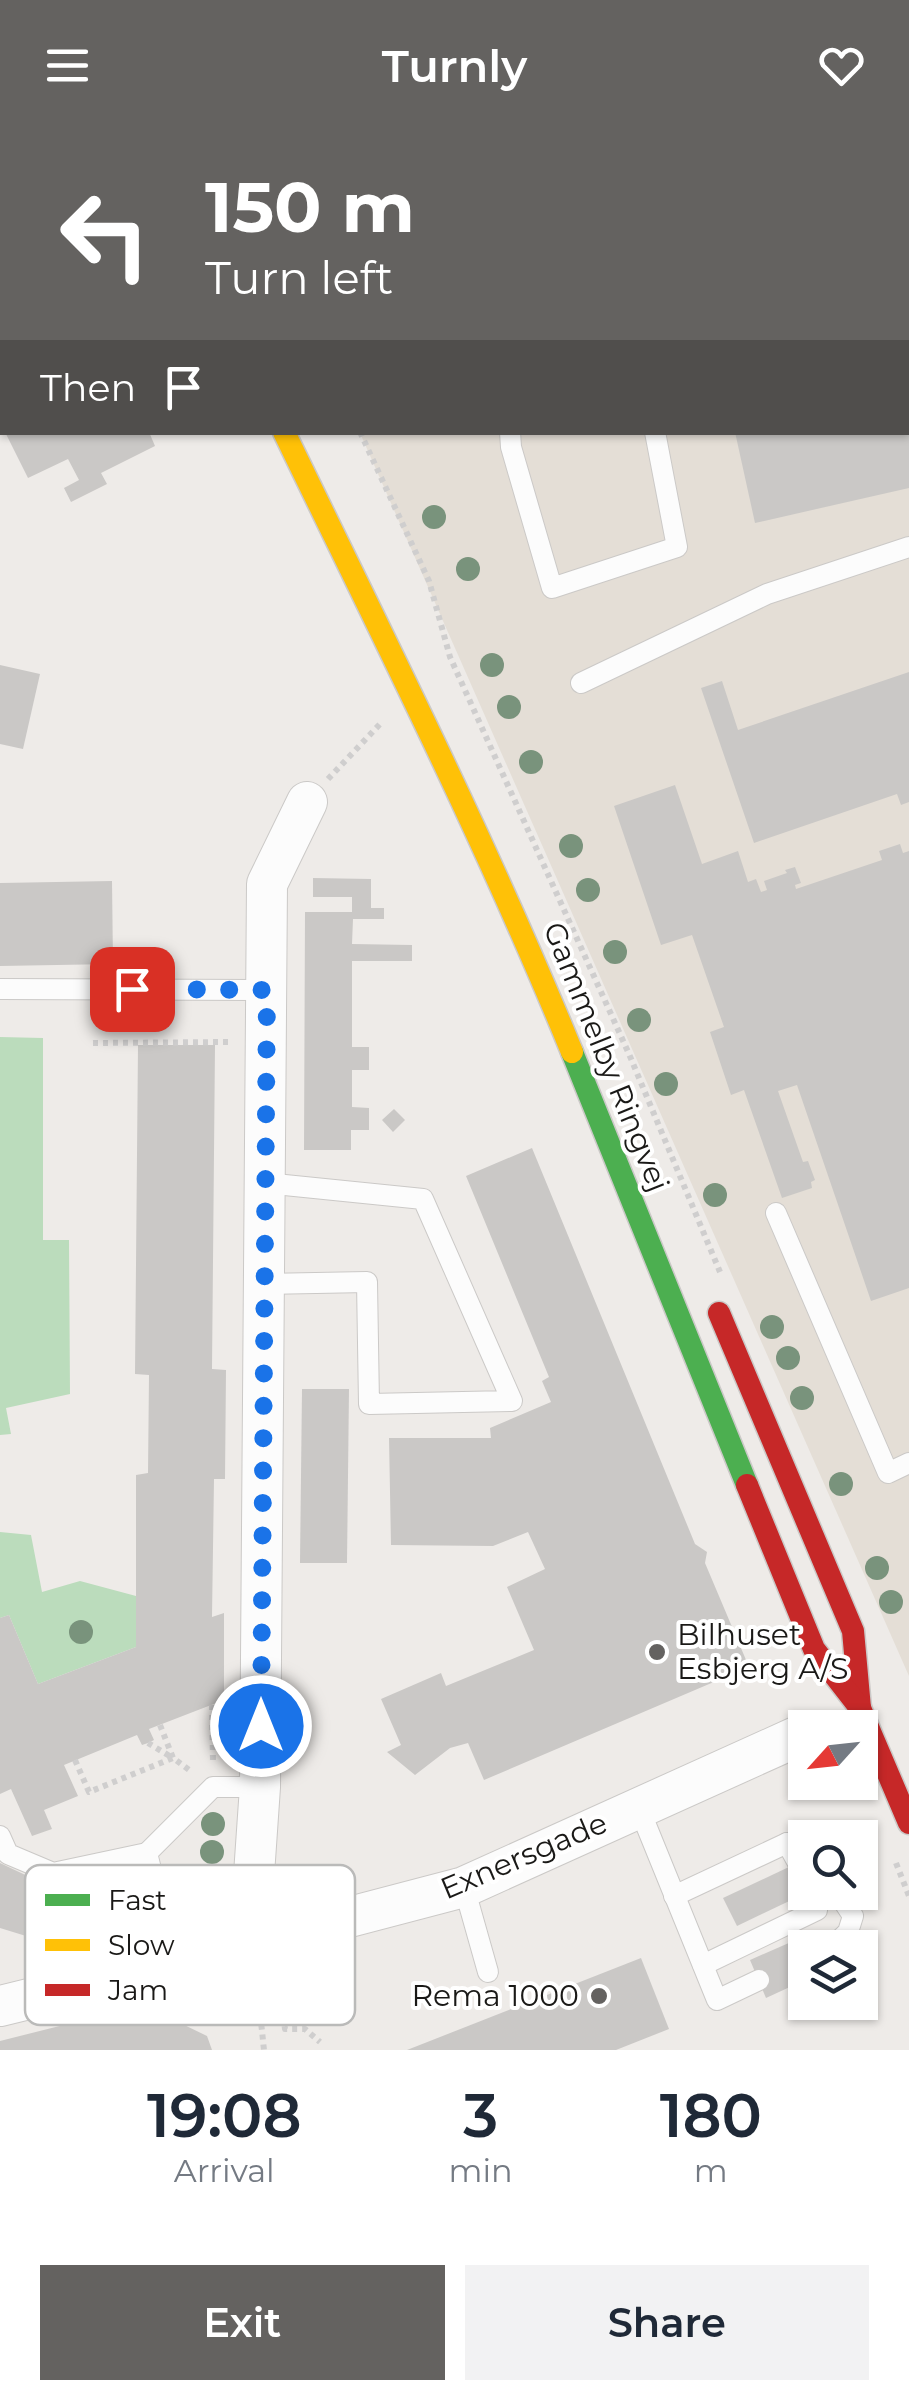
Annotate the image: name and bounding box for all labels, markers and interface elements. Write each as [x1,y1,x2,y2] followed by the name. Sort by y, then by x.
[40,38,95,93] icon: menu
[382,38,527,93] text: Turnly
[814,38,869,93] icon: heart
[205,164,415,250] text: 150 m
[40,170,170,300] icon: left
[205,250,393,305] text: Turn left
[156,360,211,415] icon: arrive
[40,364,136,411] text: Then
[535,917,677,1197] street label: Gammelby Ringvej
[90,947,175,1032] pin
[105,962,160,1017] icon: arrive
[677,1616,848,1687] place label: Bilhuset Esbjerg A/S
[646,1641,668,1663] marker: Bilhuset Esbjerg A/S
[209,1674,313,1778] position arrow
[788,1710,878,1800] north arrow
[788,1710,878,2020] map controls
[435,1804,613,1907] street label: Exnersgade
[788,1820,878,1910] button: search
[25,1865,355,2025] legend
[108,1883,167,1917] text: Fast
[108,1928,175,1962] text: Slow
[788,1930,878,2020] button: layers
[107,1973,168,2007] text: Jam
[411,1977,579,2014] place label: Rema 1000
[588,1985,610,2007] marker: Rema 1000
[147,2079,302,2152] text: 19:08
[463,2079,498,2152] text: 3
[660,2079,762,2152] text: 180
[174,2151,275,2190] text: Arrival
[449,2151,513,2190] text: min
[694,2151,728,2190] text: m
[40,2265,445,2380] button: Exit
[465,2265,869,2380] button: Share

